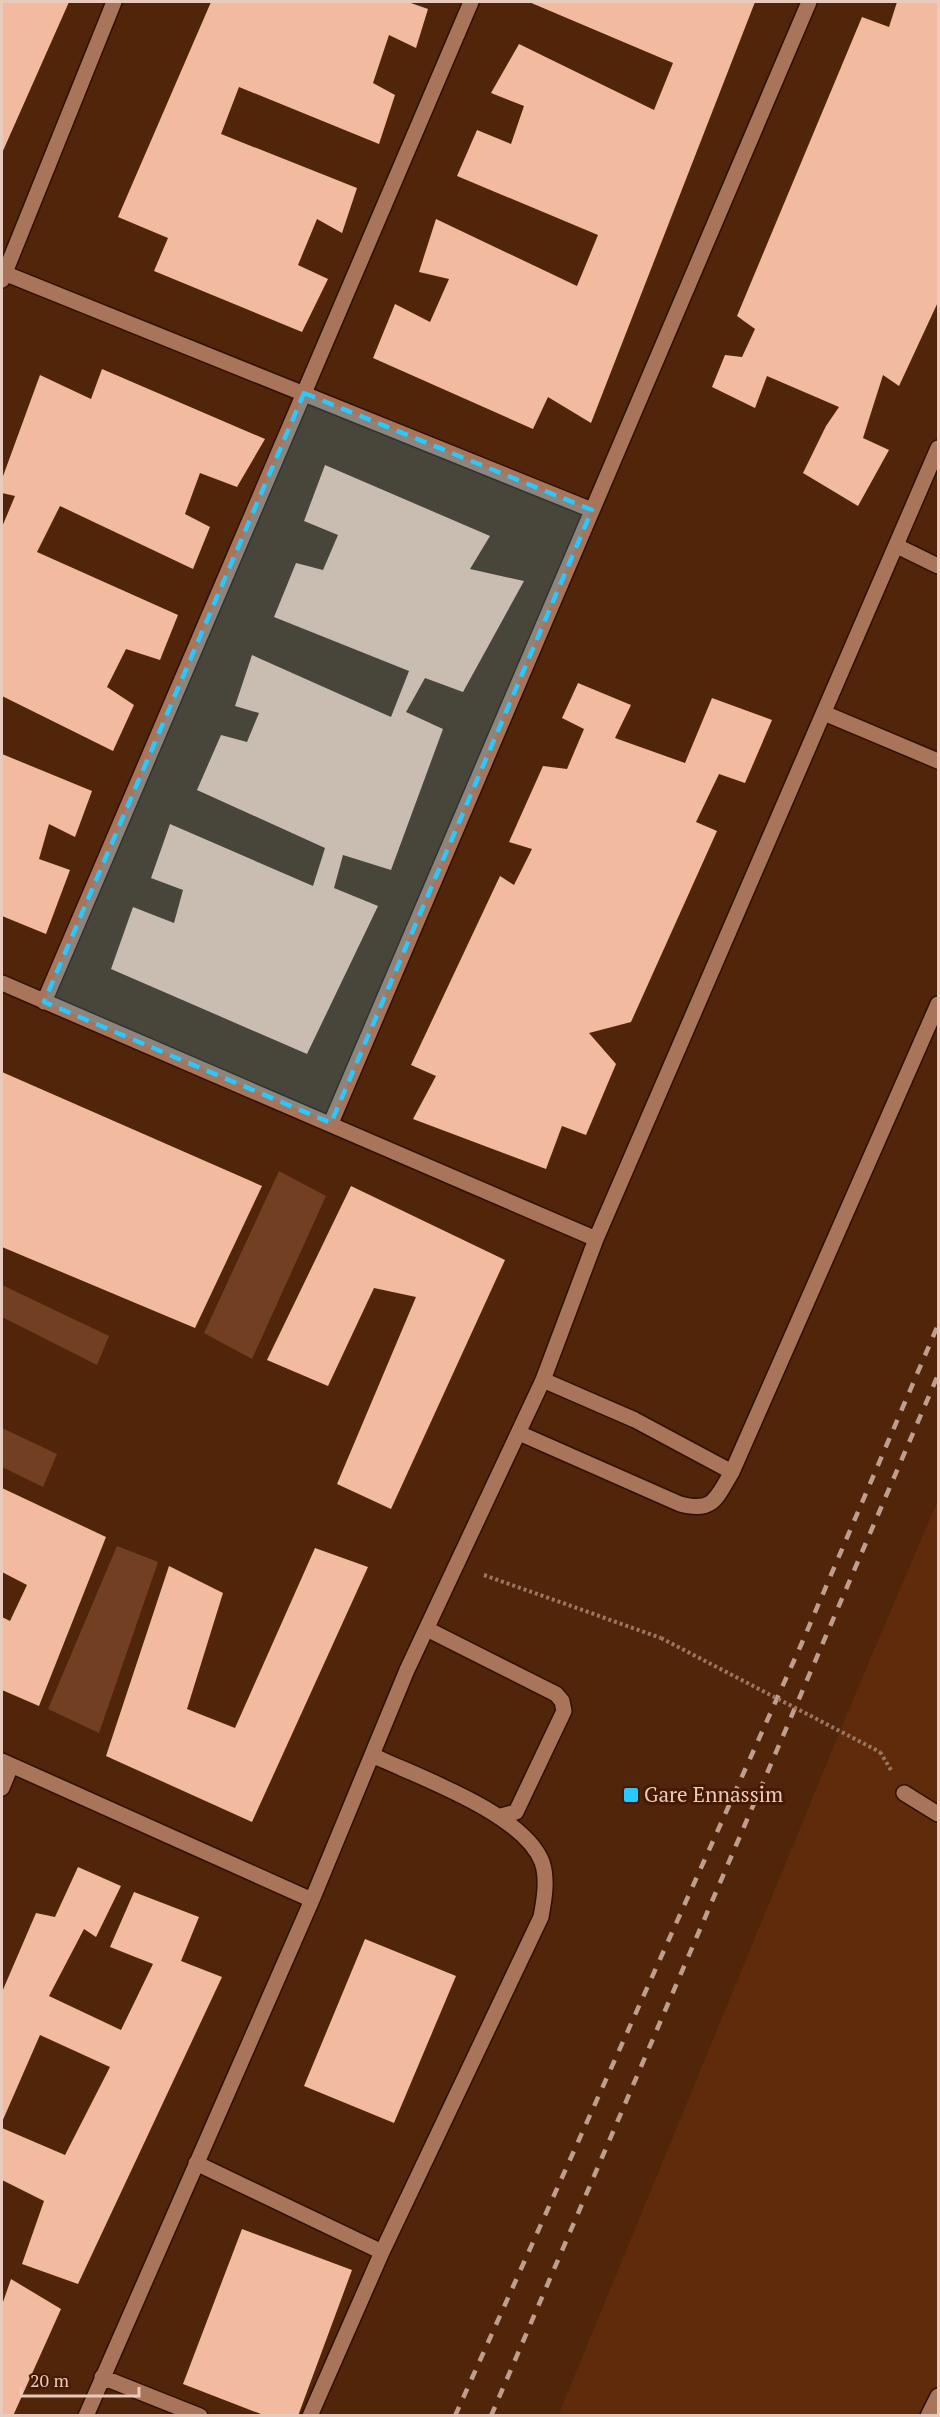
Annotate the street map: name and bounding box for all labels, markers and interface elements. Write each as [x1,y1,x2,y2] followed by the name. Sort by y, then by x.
[644,1780,783,1808] place label: Gare Ennassim
[622,1786,640,1804] marker: Gare Ennassim
[21,2360,140,2398] scale bar
[30,2368,70,2392] text: 20 m

